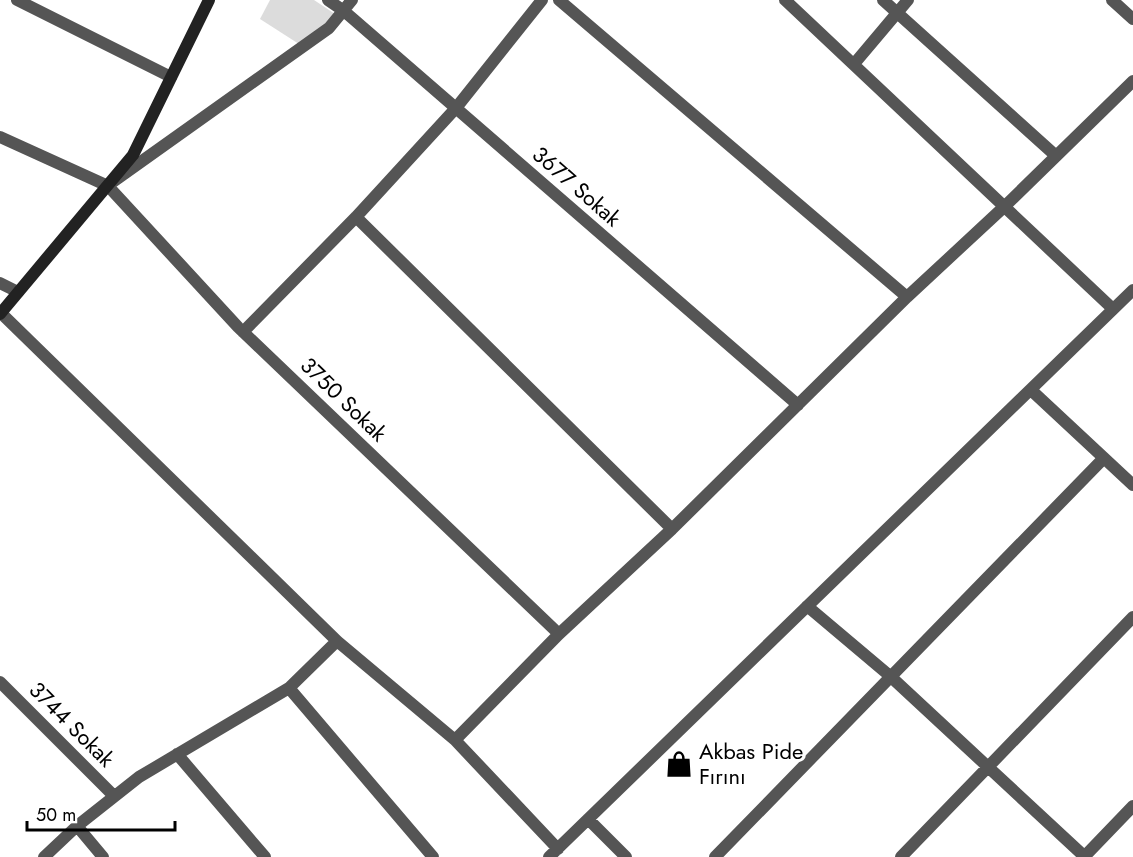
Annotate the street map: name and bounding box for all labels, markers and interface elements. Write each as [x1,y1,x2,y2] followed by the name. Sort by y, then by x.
[526,138,629,234] street label: 3677 Sokak
[294,349,395,449] street label: 3750 Sokak
[22,674,122,774] street label: 3744 Sokak
[699,735,803,792] place label: Akbas Pide Fırını
[664,749,694,779] shop icon: Akbas Pide Fırını
[27,794,176,832] scale bar
[36,802,76,828] text: 50 m

